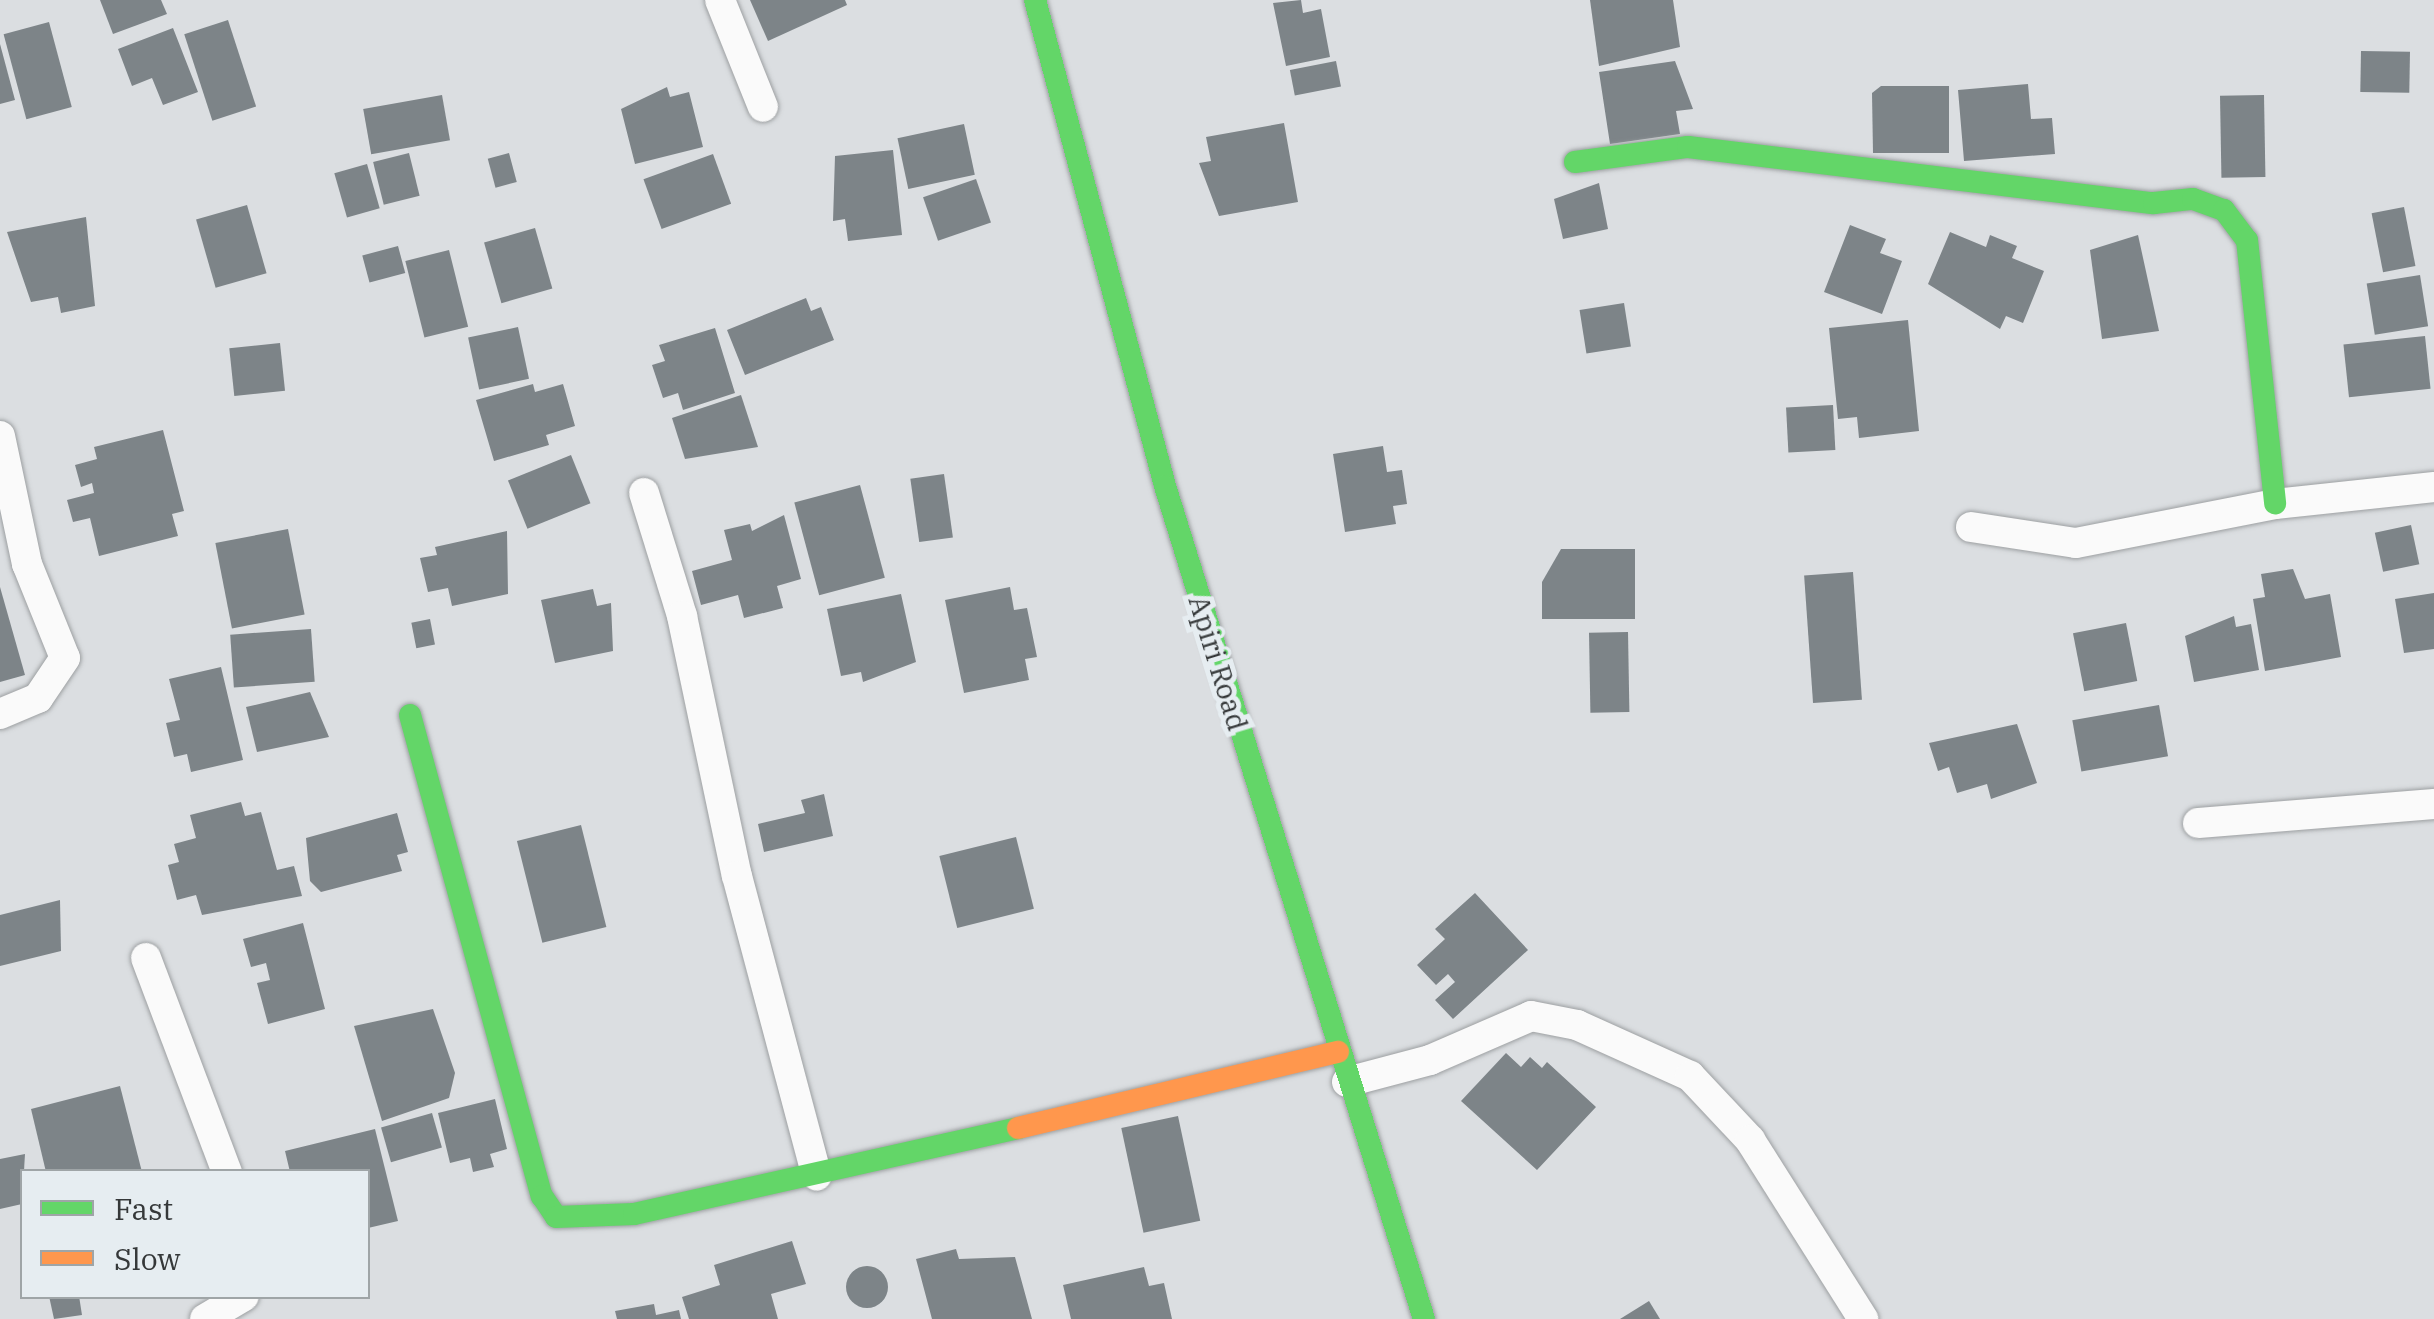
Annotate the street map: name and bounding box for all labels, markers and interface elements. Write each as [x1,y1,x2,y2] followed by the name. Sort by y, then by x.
[1182,591,1254,735] street label: Apiri Road
[20,1169,370,1299] legend
[114,1189,173,1228] text: Fast
[114,1239,181,1278] text: Slow

